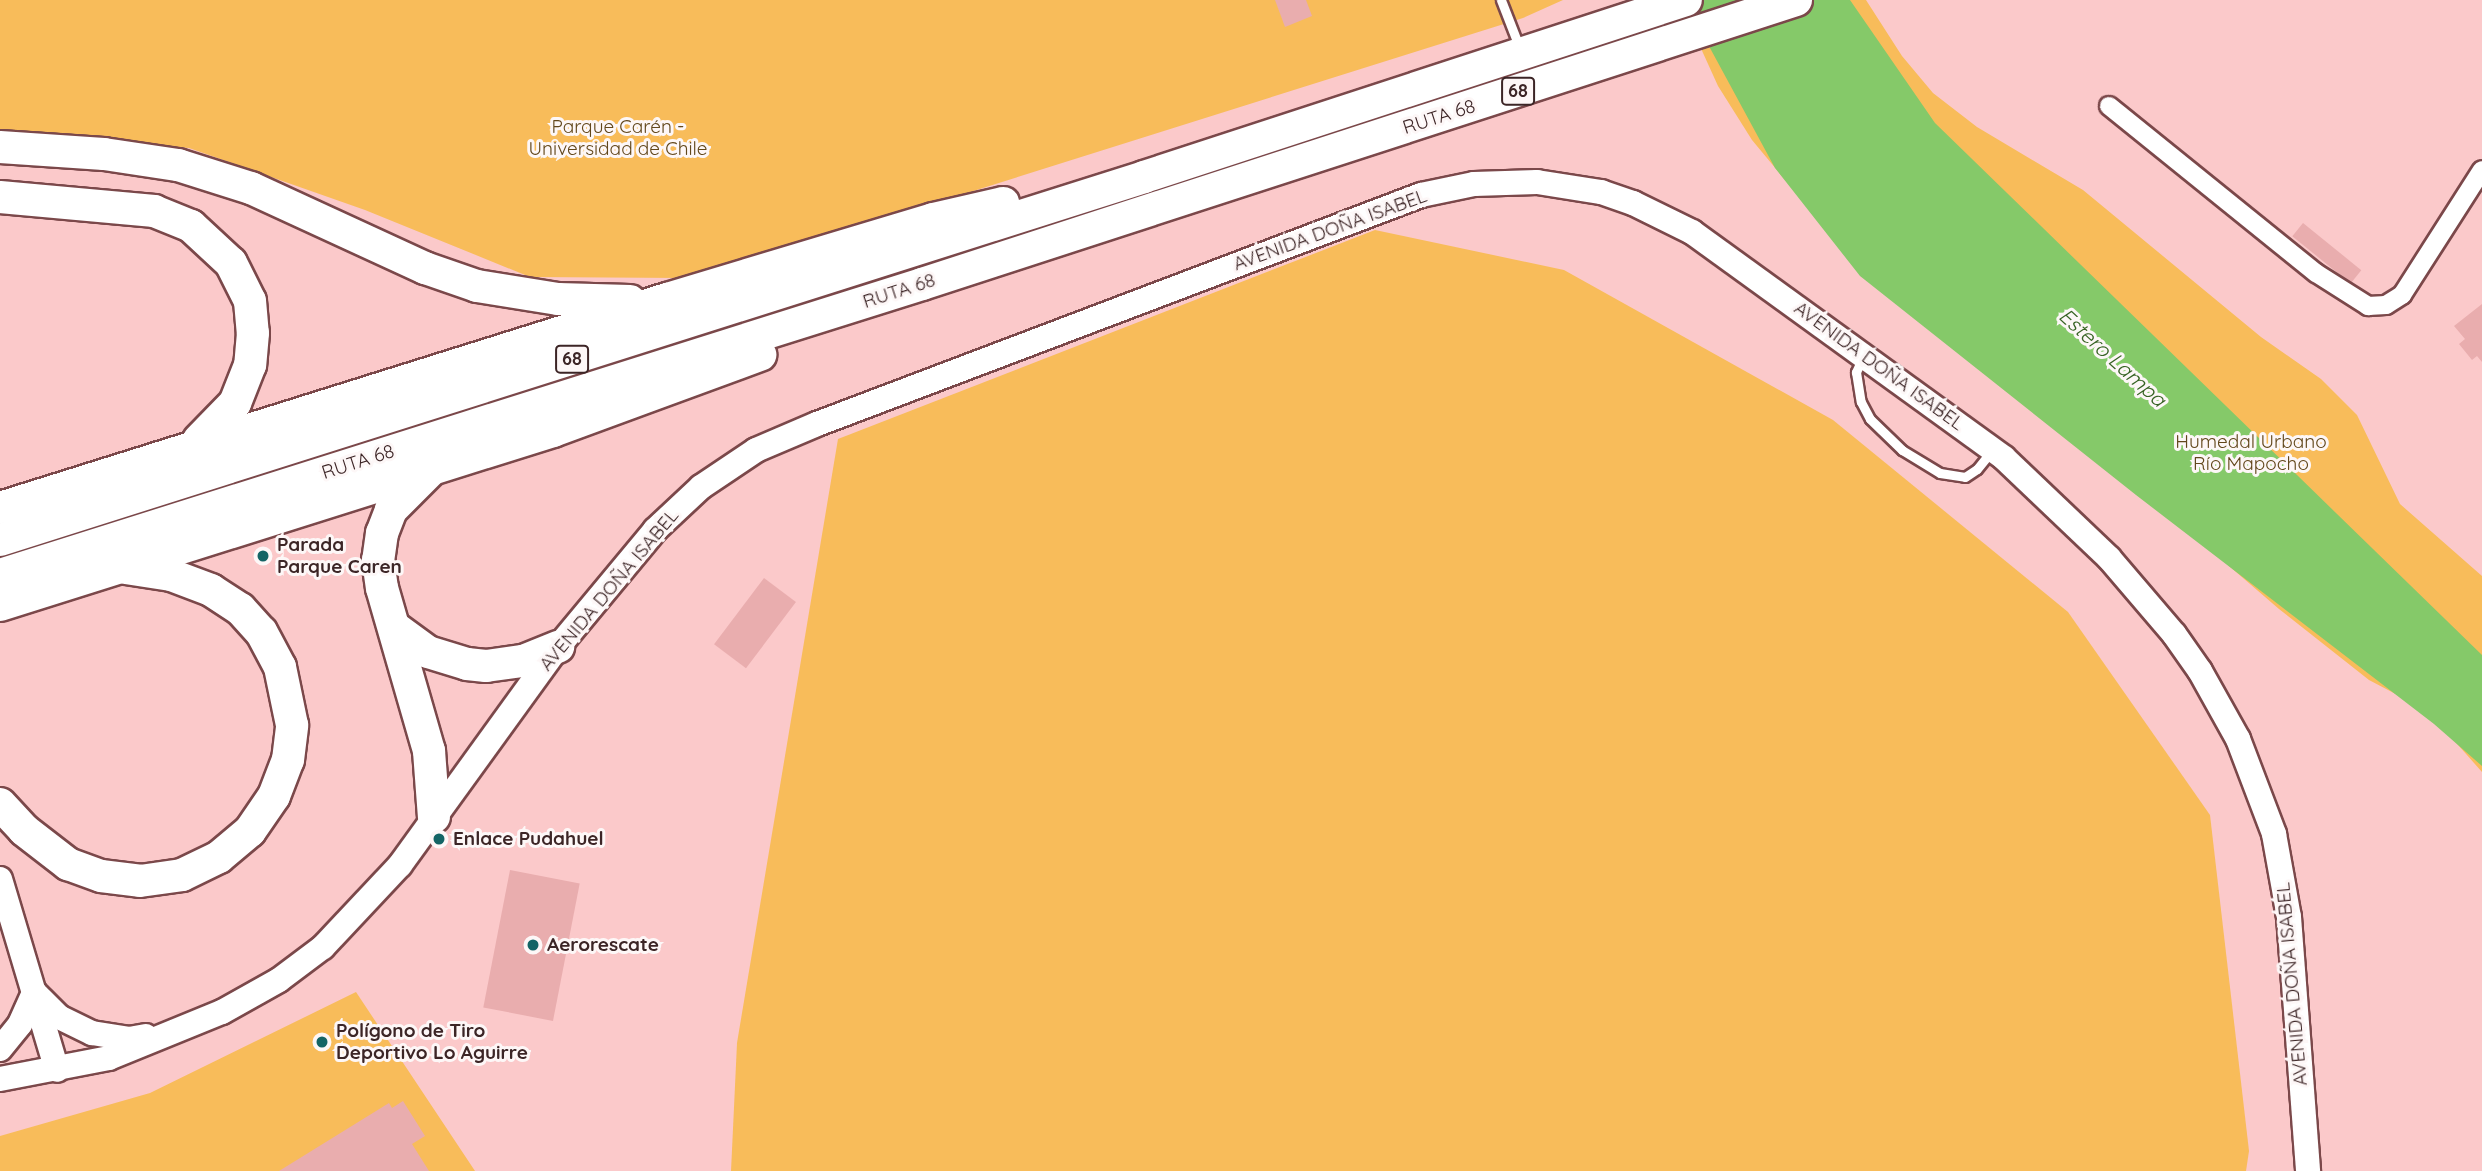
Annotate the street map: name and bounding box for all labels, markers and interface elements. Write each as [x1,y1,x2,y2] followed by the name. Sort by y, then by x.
[1500,76,1536,106] road number: 68
[1400,95,1478,139] street label: RUTA 68
[529,116,707,160] park label: Parque Carén - Universidad de Chile
[1230,184,1430,276] street label: AVENIDA DOÑA ISABEL
[860,269,938,313] street label: RUTA 68
[1790,297,1968,435] street label: AVENIDA DOÑA ISABEL
[2054,302,2172,412] water label: Estero Lampa
[554,344,590,374] road number: 68
[2175,431,2327,475] park label: Humedal Urbano Río Mapocho
[319,440,397,484] street label: RUTA 68
[535,504,683,676] street label: AVENIDA DOÑA ISABEL
[277,534,402,578] place label: Parada Parque Caren
[255,548,271,564] marker: Parada Parque Caren
[453,828,604,850] place label: Enlace Pudahuel
[431,831,447,847] marker: Enlace Pudahuel
[2272,881,2312,1087] street label: AVENIDA DOÑA ISABEL
[547,934,659,956] place label: Aerorescate
[525,937,541,953] marker: Aerorescate
[336,1020,528,1064] place label: Polígono de Tiro Deportivo Lo Aguirre
[314,1034,330,1050] marker: Polígono de Tiro Deportivo Lo Aguirre

